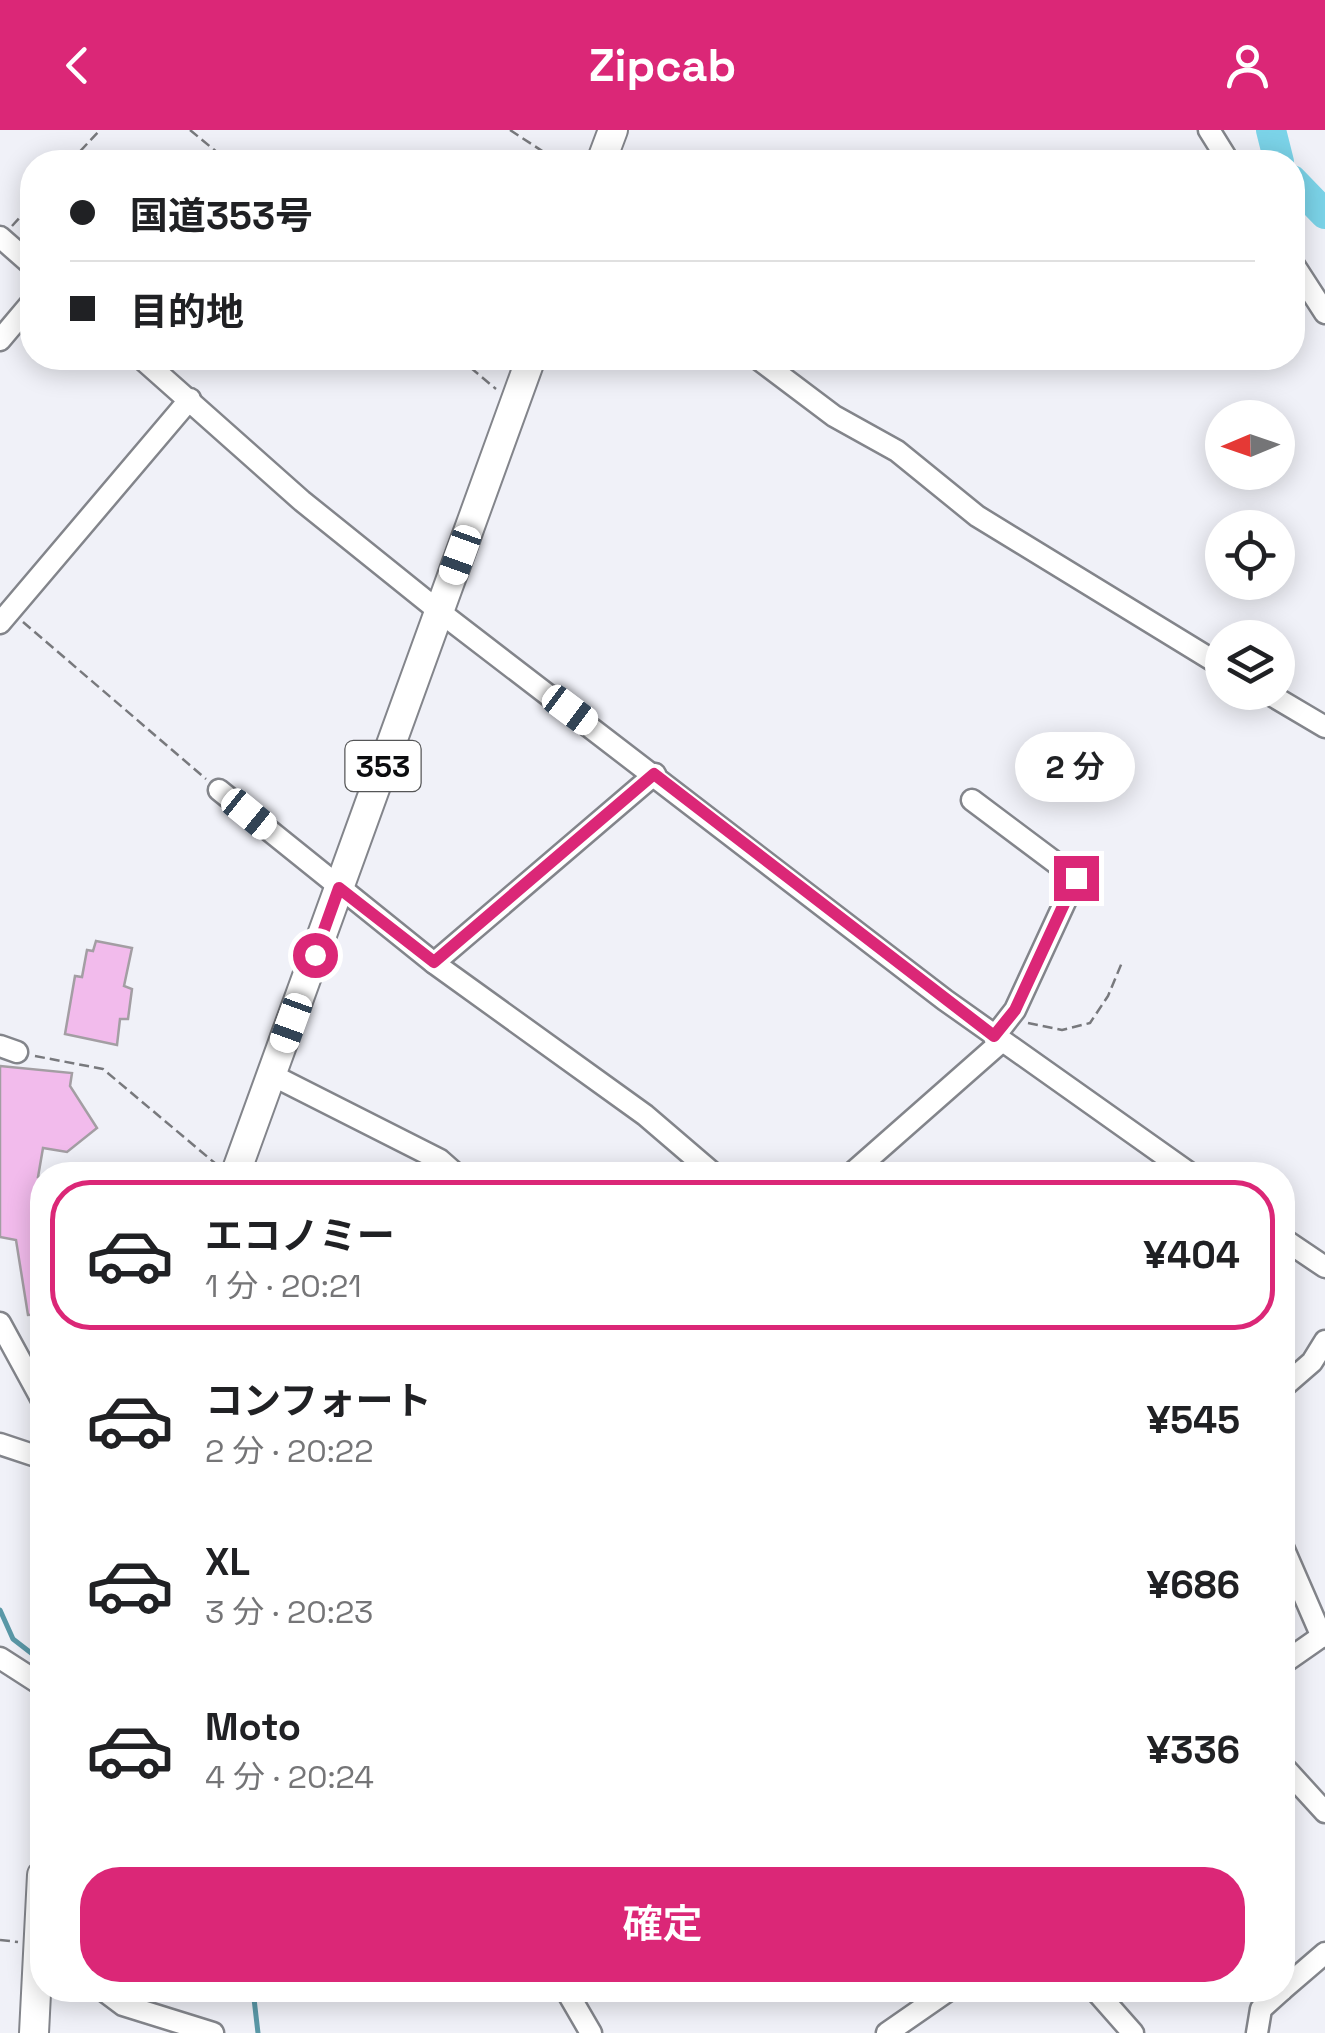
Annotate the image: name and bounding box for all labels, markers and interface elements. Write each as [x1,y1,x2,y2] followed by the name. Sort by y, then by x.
[589,37,736,94] text: Zipcab
[50,38,105,93] icon: back
[1220,38,1275,93] icon: person
[130,192,313,240] text: 国道353号
[130,288,244,336] text: 目的地
[1205,400,1295,490] north arrow
[1205,400,1295,710] map controls
[1205,510,1295,600] button: locate
[436,522,484,588] car
[1205,620,1295,710] button: layers
[537,680,603,740] car
[1016,733,1136,803] callout: 2 分
[346,741,420,791] road number: 353
[1045,747,1105,787] text: 2 分
[216,783,282,845] car
[1054,856,1099,901] route end
[293,933,338,978] route start
[267,990,315,1056] car
[85,1210,175,1300] icon: car
[205,1212,395,1260] text: エコノミー
[1143,1231,1240,1279] text: ¥404
[205,1266,362,1306] text: 1 分 · 20:21
[85,1375,175,1465] icon: car
[205,1377,432,1425] text: コンフォート
[1147,1396,1240,1444] text: ¥545
[205,1431,373,1471] text: 2 分 · 20:22
[205,1538,250,1586] text: XL
[85,1540,175,1630] icon: car
[1147,1561,1240,1609] text: ¥686
[205,1592,373,1632] text: 3 分 · 20:23
[205,1703,301,1751] text: Moto
[85,1705,175,1795] icon: car
[1147,1726,1240,1774] text: ¥336
[205,1757,374,1797] text: 4 分 · 20:24
[80,1867,1245,1982] button: 確定

